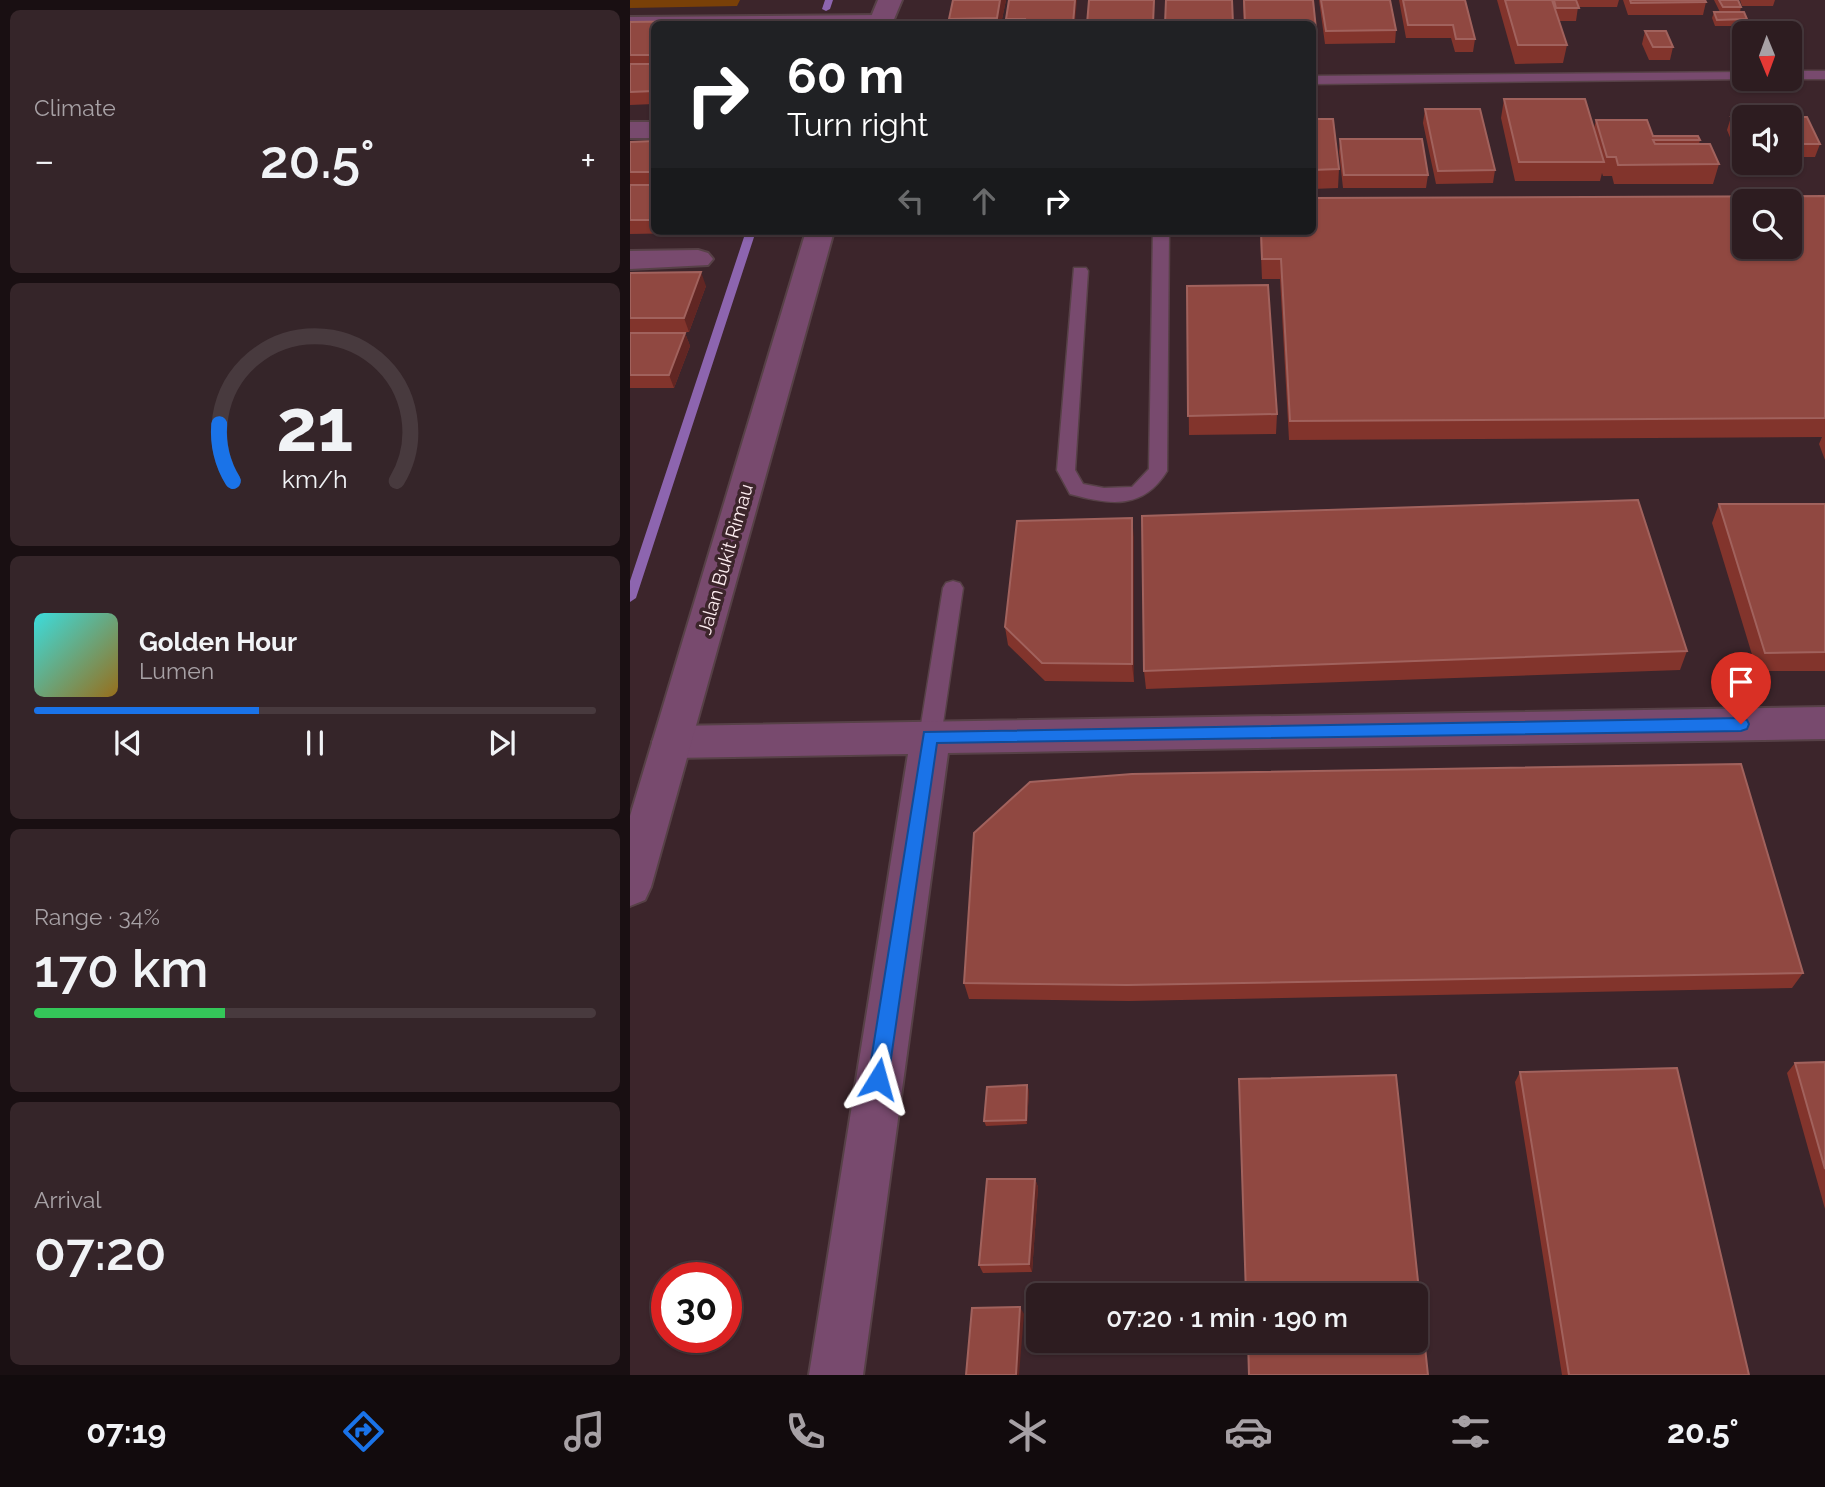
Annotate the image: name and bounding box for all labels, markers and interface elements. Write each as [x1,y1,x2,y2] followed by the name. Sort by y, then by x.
[1732,21,1802,91] north arrow
[1732,21,1802,259] map controls
[787,47,904,104] text: 60 m
[672,49,763,140] icon: right
[34,94,116,121] text: Climate
[1732,105,1802,175] button: sound
[787,106,928,143] text: Turn right
[260,129,375,190] text: 20.5°
[34,138,54,183] text: −
[580,138,596,183] text: +
[892,182,930,220] icon: left
[965,182,1003,220] icon: ahead
[1038,182,1076,220] icon: right
[1732,189,1802,259] button: search
[276,383,354,468] text: 21
[282,463,348,493] text: km/h
[693,481,757,637] street label: Jalan Bukit Rimau
[139,627,297,657] text: Golden Hour
[1711,652,1771,724] pin
[139,657,214,684] text: Lumen
[1722,663,1760,701] icon: arrive
[109,724,147,762] icon: previous
[296,724,334,762] icon: pause
[483,724,521,762] icon: next
[34,903,160,930] text: Range · 34%
[34,938,208,999] text: 170 km
[841,1042,915,1116] position arrow
[34,1186,101,1213] text: Arrival
[34,1221,167,1282] text: 07:20
[651,1262,742,1353] speed limit sign: 30
[1106,1303,1348,1333] text: 07:20 · 1 min · 190 m
[339,1407,388,1456] icon: directions
[560,1407,609,1456] icon: music
[781,1407,830,1456] icon: phone
[1003,1407,1052,1456] icon: climate
[1224,1407,1273,1456] icon: car
[1446,1407,1495,1456] icon: filters
[86,1413,166,1450] text: 07:19
[1667,1413,1739,1450] text: 20.5°

